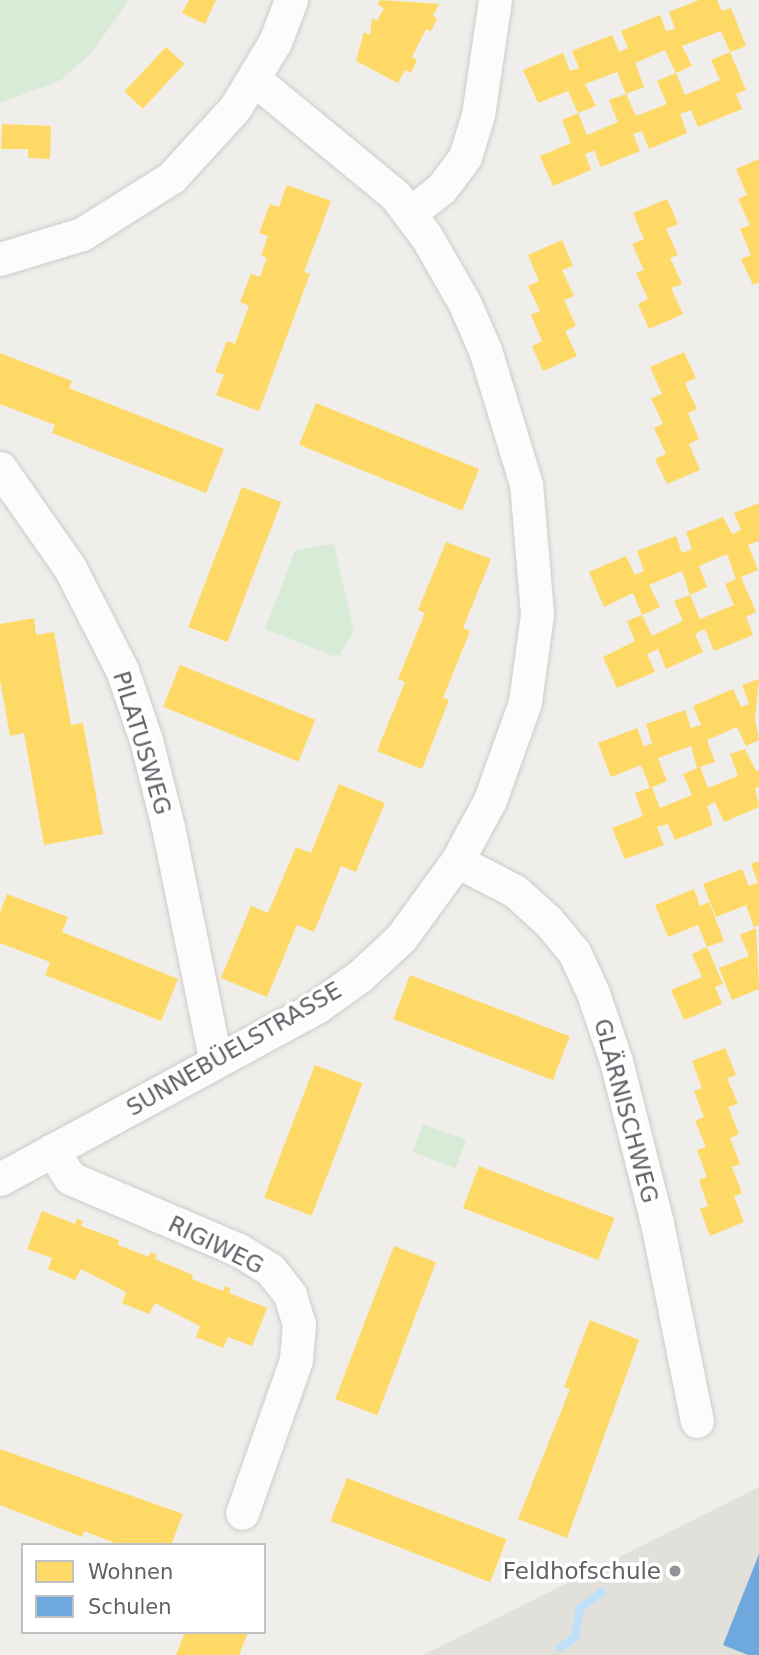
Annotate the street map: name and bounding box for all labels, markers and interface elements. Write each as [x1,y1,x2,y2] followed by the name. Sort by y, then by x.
[107,668,177,818] street label: PILATUSWEG
[122,976,346,1122] street label: SUNNEBÜELSTRASSE
[588,1016,664,1206] street label: GLÄRNISCHWEG
[164,1210,268,1280] street label: RIGIWEG
[21,1543,266,1634] legend
[503,1557,661,1585] place label: Feldhofschule
[88,1560,173,1584] text: Wohnen
[667,1563,683,1579] marker: Feldhofschule
[88,1595,172,1619] text: Schulen

